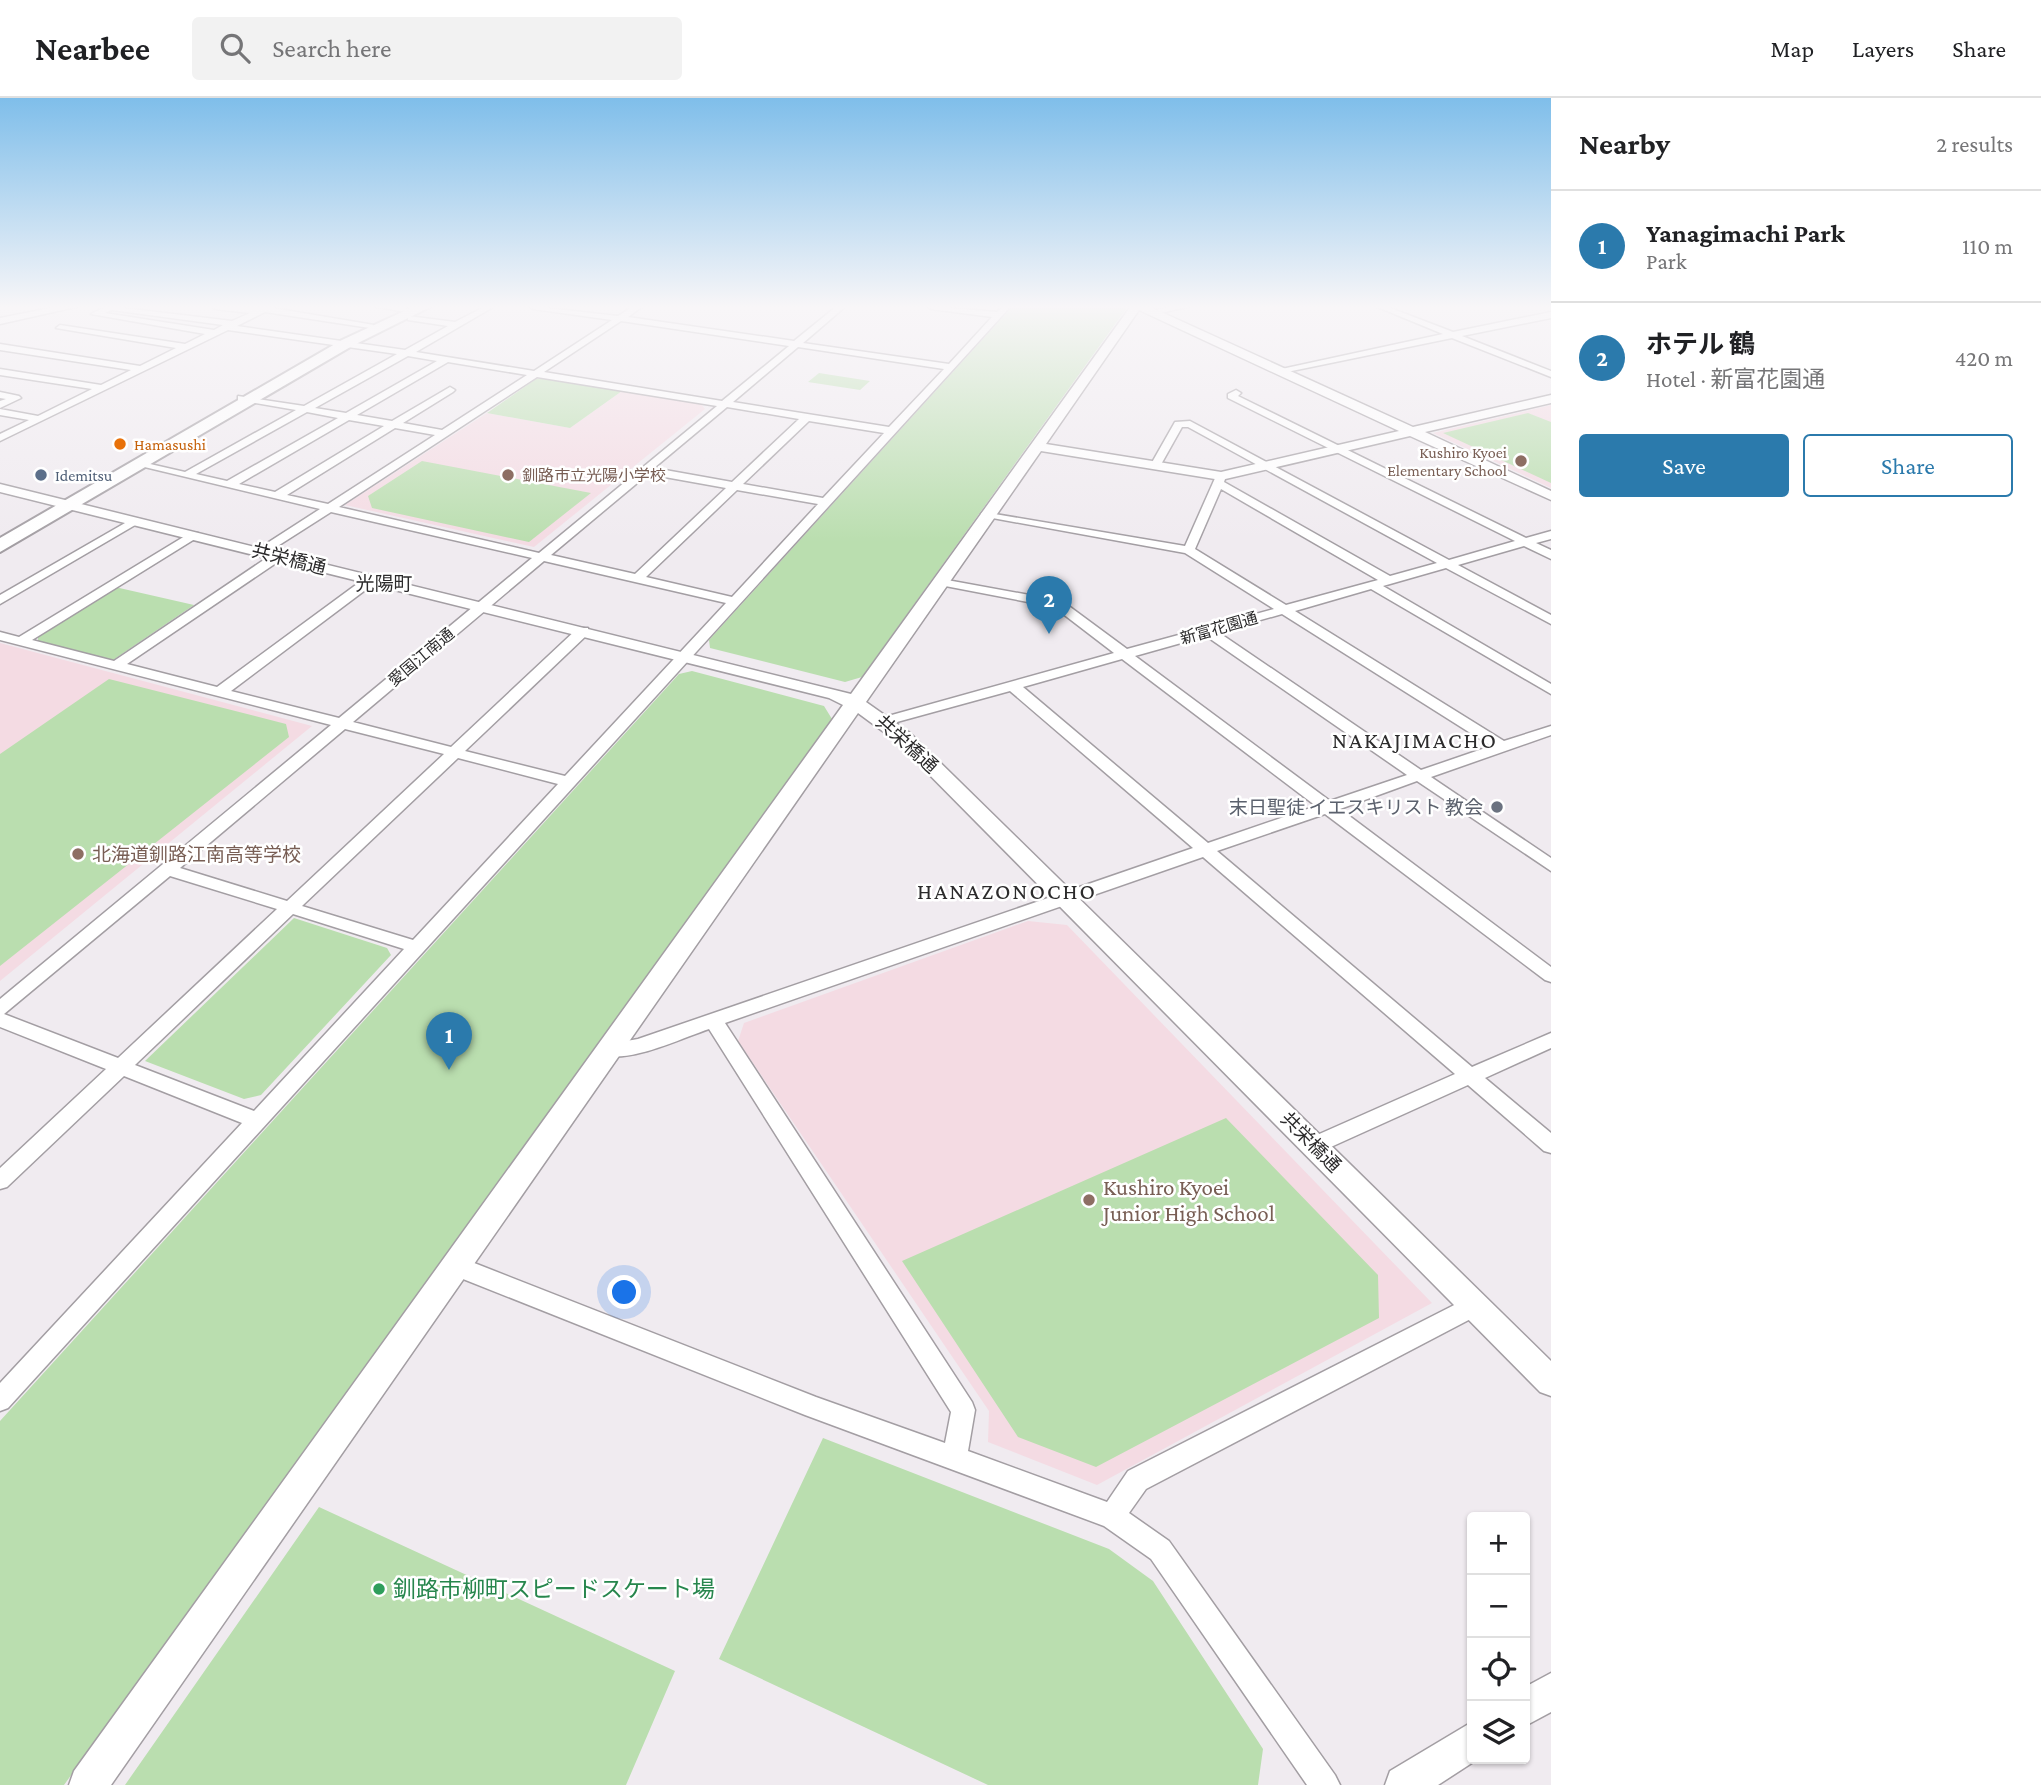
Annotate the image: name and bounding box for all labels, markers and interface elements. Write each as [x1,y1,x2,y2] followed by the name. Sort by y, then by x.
[192,17,682,80] search box
[216,29,254,67] icon: search
[35,30,150,67] text: Nearbee
[272,34,391,63] text: Search here
[1770,35,1814,62] text: Map
[1852,35,1914,62] text: Layers
[1952,35,2006,62] text: Share
[1579,127,1670,160] text: Nearby
[1936,131,2013,157] text: 2 results
[1646,219,1845,248] text: Yanagimachi Park
[1598,233,1606,259] text: 1
[1962,233,2013,259] text: 110 m
[1646,248,1687,274] text: Park
[1646,330,1755,359] text: ホテル 鶴
[1596,345,1608,371] text: 2
[1955,345,2013,371] text: 420 m
[1646,366,1825,392] text: Hotel · 新富花園通
[1579,434,1789,497] button: Save
[1803,434,2013,497] button: Share
[112,436,128,452] marker: Hamasushi
[134,436,206,453] place label: Hamasushi
[1387,444,1507,480] place label: Kushiro Kyoei Elementary School
[1513,453,1529,469] marker: Kushiro Kyoei Elementary School
[33,467,49,483] marker: Idemitsu
[55,467,113,484] place label: Idemitsu
[500,467,516,483] marker: 釧路市立光陽小学校
[522,467,666,484] place label: 釧路市立光陽小学校
[250,540,328,578] street label: 共栄橋通
[355,573,413,594] district label: 光陽町
[1026,576,1072,634] pin: 2
[1178,609,1260,647] street label: 新富花園通
[385,625,457,689] street label: 愛国江南通
[872,711,942,777] street label: 共栄橋通
[1332,727,1498,753] district label: NAKAJIMACHO
[1229,797,1483,818] place label: 末日聖徒 イエスキリスト 教会
[1489,799,1505,815] marker: 末日聖徒 イエスキリスト 教会
[92,844,301,865] place label: 北海道釧路江南高等学校
[70,846,86,862] marker: 北海道釧路江南高等学校
[917,878,1097,904] district label: HANAZONOCHO
[426,1012,472,1070] pin: 1
[1277,1108,1345,1176] street label: 共栄橋通
[1101,1174,1275,1226] place label: Kushiro Kyoei Junior High School
[1081,1192,1097,1208] marker: Kushiro Kyoei Junior High School
[607,1275,641,1309] your location
[1467,1512,1530,1764] map controls
[1467,1512,1530,1575] button: +
[1467,1575,1530,1638] button: −
[393,1576,715,1602] place label: 釧路市柳町スピードスケート場
[371,1581,387,1597] marker: 釧路市柳町スピードスケート場
[1467,1638,1530,1701] button: locate
[1467,1701,1530,1764] button: layers

